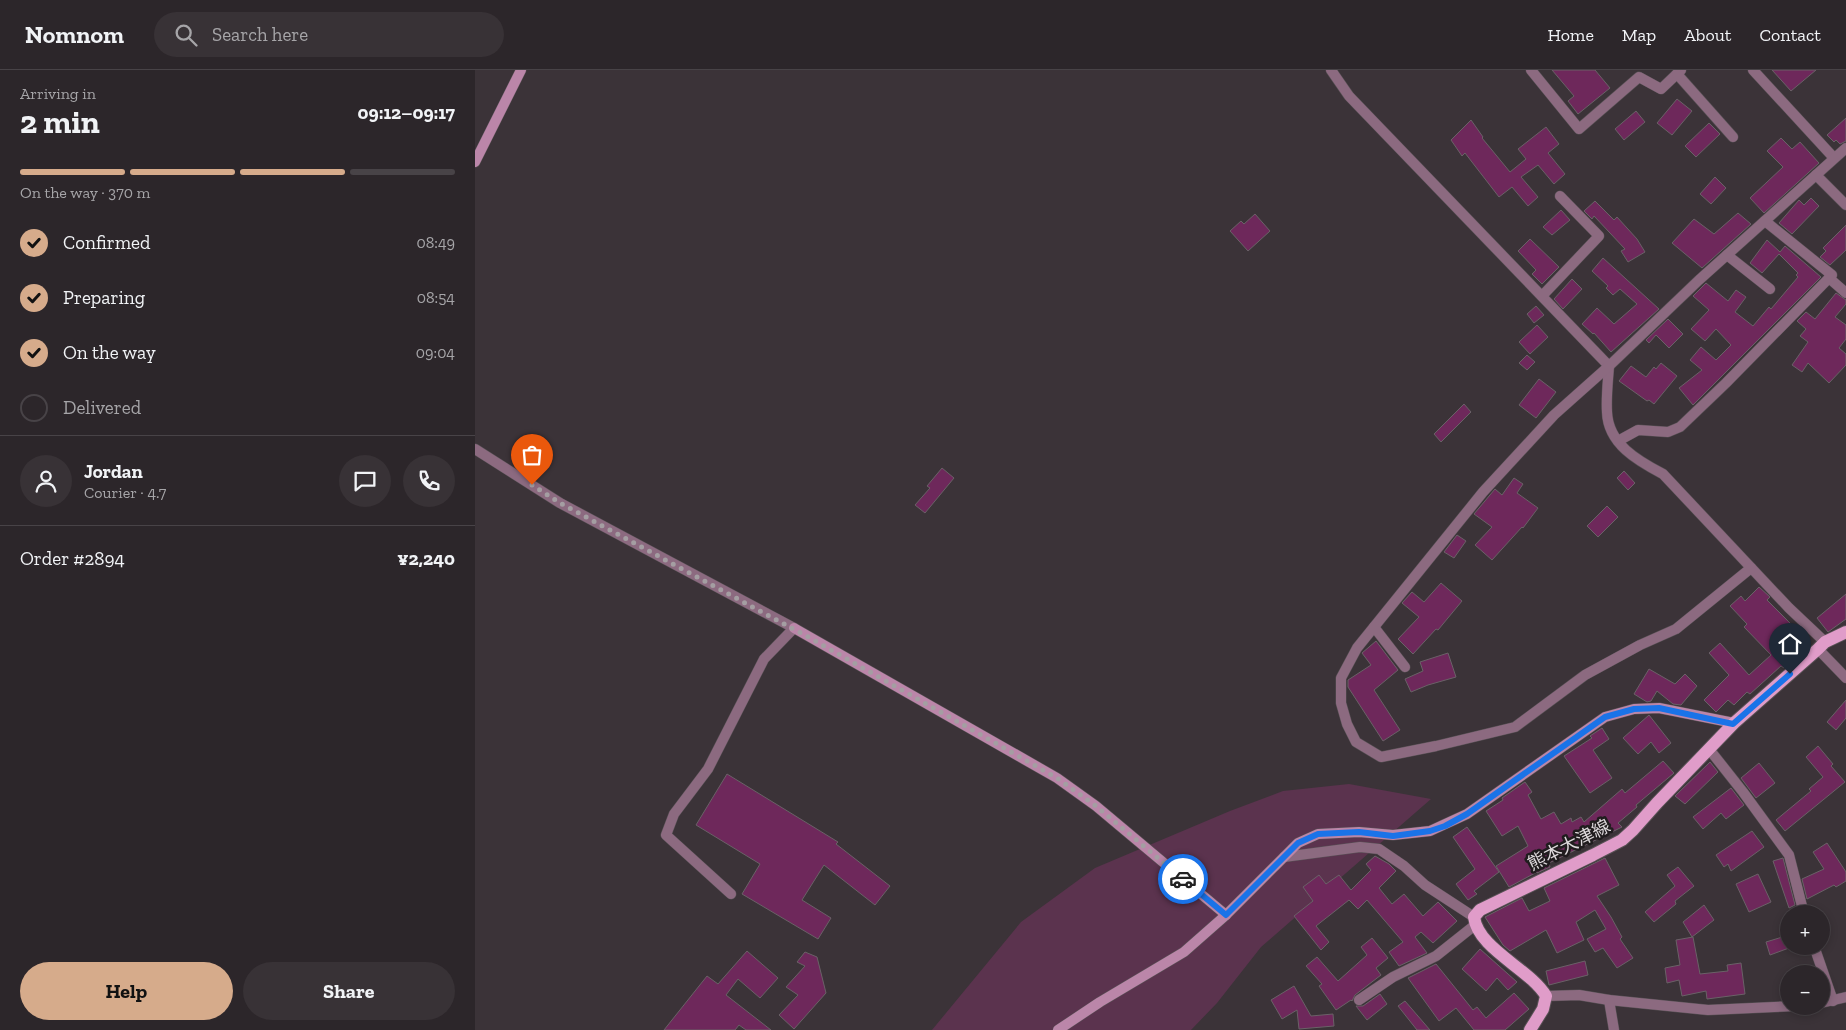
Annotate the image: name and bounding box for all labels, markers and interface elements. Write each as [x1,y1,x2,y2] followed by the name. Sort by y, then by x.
[154,12,504,57] search box
[25,20,124,49] text: Nomnom
[172,21,200,49] icon: search
[212,23,308,46] text: Search here
[1547,24,1594,46] text: Home
[1622,24,1656,46] text: Map
[1684,24,1731,46] text: About
[1759,24,1821,46] text: Contact
[20,84,96,103] text: Arriving in
[358,101,455,124] text: 09:12–09:17
[20,103,100,141] text: 2 min
[20,183,150,202] text: On the way · 370 m
[20,229,48,257] icon: check
[63,231,150,254] text: Confirmed
[416,233,455,252] text: 08:49
[20,284,48,312] icon: check
[63,286,145,309] text: Preparing
[417,288,455,307] text: 08:54
[20,339,48,367] icon: check
[63,341,156,364] text: On the way
[416,343,455,362] text: 09:04
[63,396,141,419] text: Delivered
[511,434,553,485] pin
[518,441,546,469] icon: bag
[20,455,72,507] button: person
[339,455,391,507] button: chat
[403,455,455,507] button: phone
[84,460,143,483] text: Jordan
[84,483,166,502] text: Courier · 4.7
[20,547,125,570] text: Order #2894
[397,547,455,570] text: ¥2,240
[1769,623,1811,674] pin
[1776,630,1804,658] icon: home
[1524,815,1614,875] street label: 熊本大津線
[1158,854,1208,904] courier
[1169,865,1197,893] icon: car
[1780,905,1830,1015] map controls
[1780,905,1830,955] button: +
[20,962,233,1020] button: Help
[243,962,455,1020] button: Share
[1780,965,1830,1015] button: −

